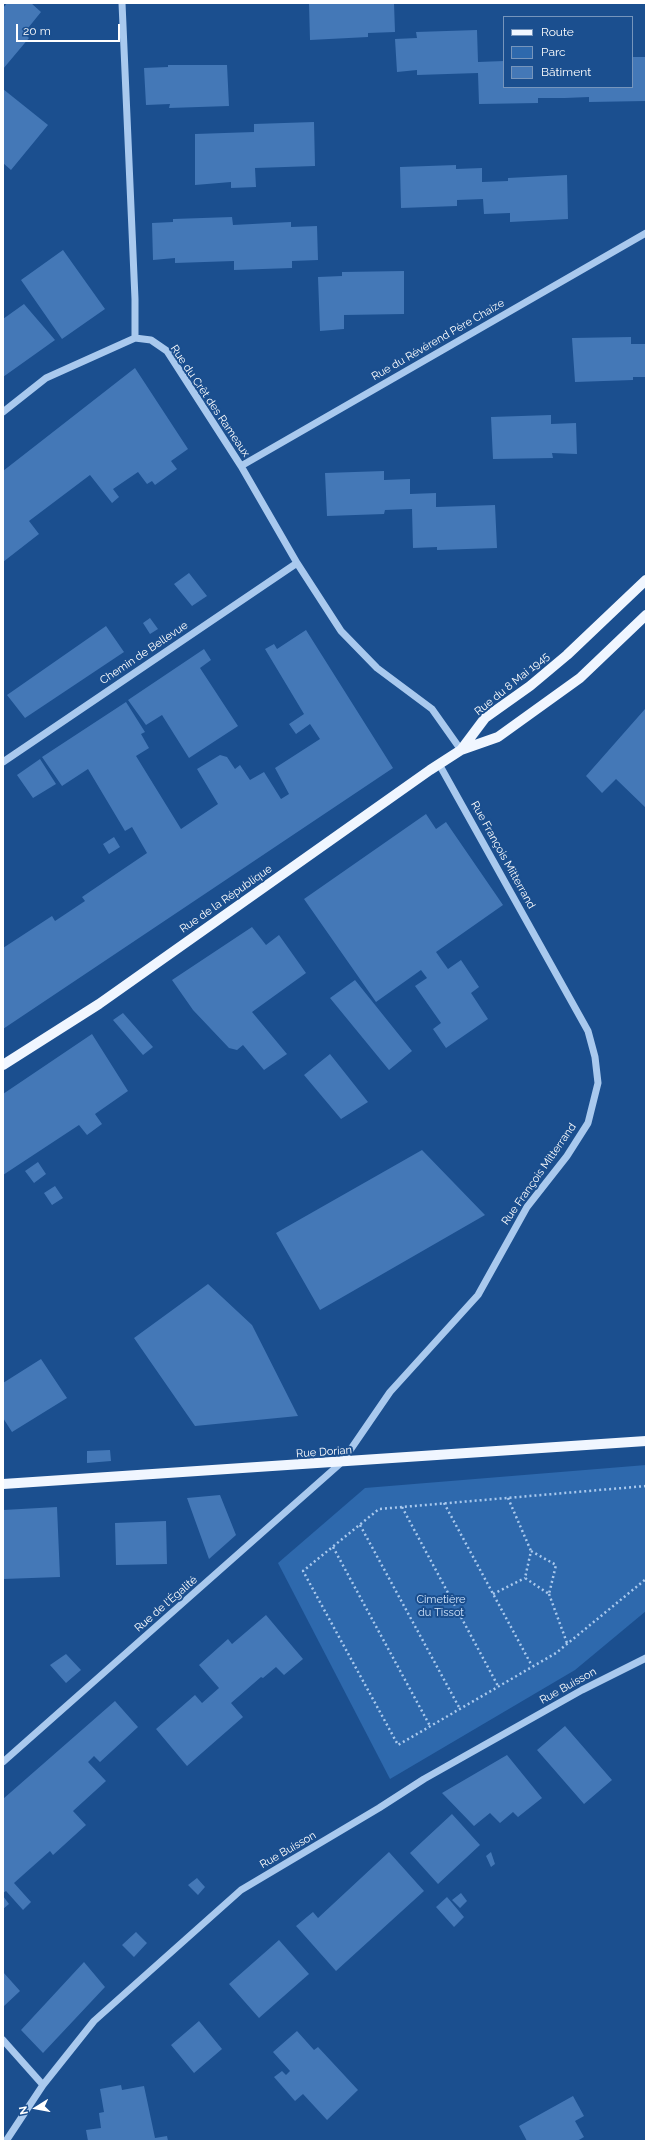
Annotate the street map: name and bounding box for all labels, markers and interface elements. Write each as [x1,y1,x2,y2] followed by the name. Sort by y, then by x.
[18,16,122,42] scale bar
[503,16,633,88] legend
[23,24,51,38] text: 20 m
[541,25,574,39] text: Route
[541,45,566,59] text: Parc
[541,65,591,79] text: Bâtiment
[369,297,507,383] street label: Rue du Révérend Père Chaize
[168,342,252,460] street label: Rue du Crêt des Rameaux
[98,619,190,687] street label: Chemin de Bellevue
[472,650,552,718] street label: Rue du 8 Mai 1945
[468,799,538,911] street label: Rue François Mitterrand
[177,862,275,936] street label: Rue de la République
[499,1121,579,1227] street label: Rue François Mitterrand
[296,1443,352,1461] street label: Rue Dorian
[132,1573,200,1635] street label: Rue de l'Égalité
[416,1593,466,1619] park label: Cimetière du Tissot
[537,1665,599,1707] street label: Rue Buisson
[258,1829,318,1871] street label: Rue Buisson
[16,2088,56,2128] north arrow
[17,2105,31,2116] text: N

